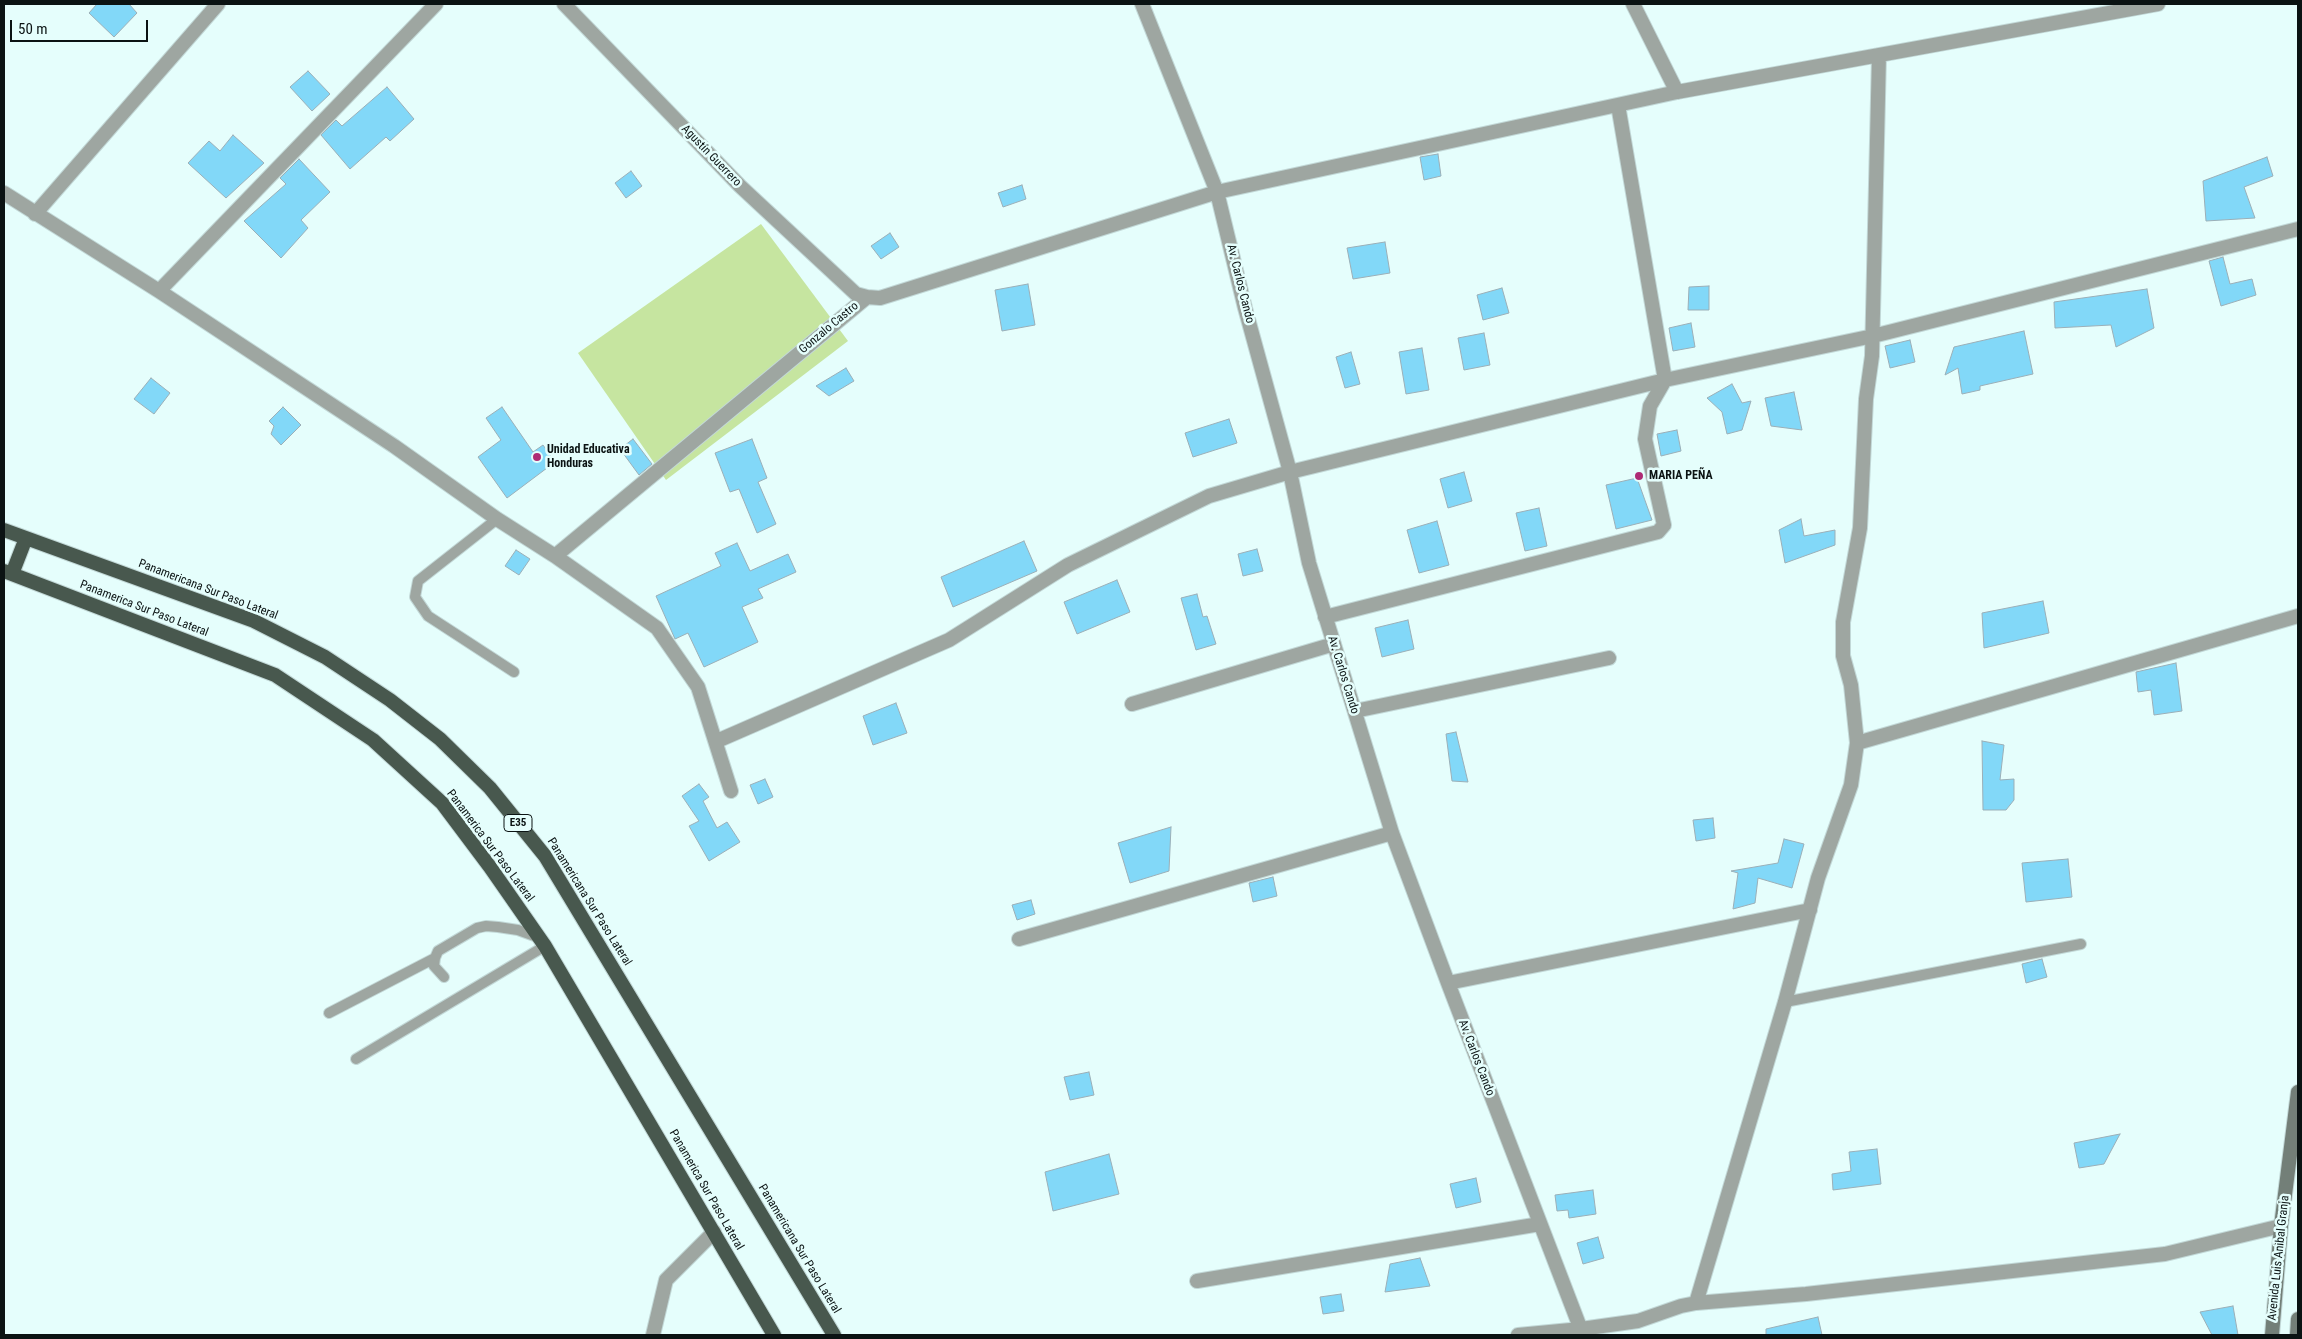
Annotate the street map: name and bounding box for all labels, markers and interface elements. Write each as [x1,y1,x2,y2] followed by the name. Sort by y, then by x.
[12,10,150,42] scale bar
[18,20,48,38] text: 50 m
[678,122,744,190] street label: Agustín Guerrero
[1223,243,1257,325] street label: Av. Carlos Cando
[797,299,861,357] street label: Gonzalo Castro
[547,443,630,471] place label: Unidad Educativa Honduras
[531,451,543,463] marker: Unidad Educativa Honduras
[1649,469,1713,483] place label: MARIA PEÑA
[1633,470,1645,482] marker: MARIA PEÑA
[136,557,280,623] street label: Panamericana Sur Paso Lateral
[78,578,210,640] street label: Panamerica Sur Paso Lateral
[1324,634,1362,716] street label: Av. Carlos Cando
[443,787,537,905] street label: Panamerica Sur Paso Lateral
[504,814,532,831] road number: E35
[544,835,634,969] street label: Panamericana Sur Paso Lateral
[1455,1018,1497,1098] street label: Av. Carlos Cando
[666,1127,746,1253] street label: Panamerica Sur Paso Lateral
[755,1182,843,1316] street label: Panamericana Sur Paso Lateral
[2265,1195,2293,1321] street label: Avenida Luis Anibal Granja

